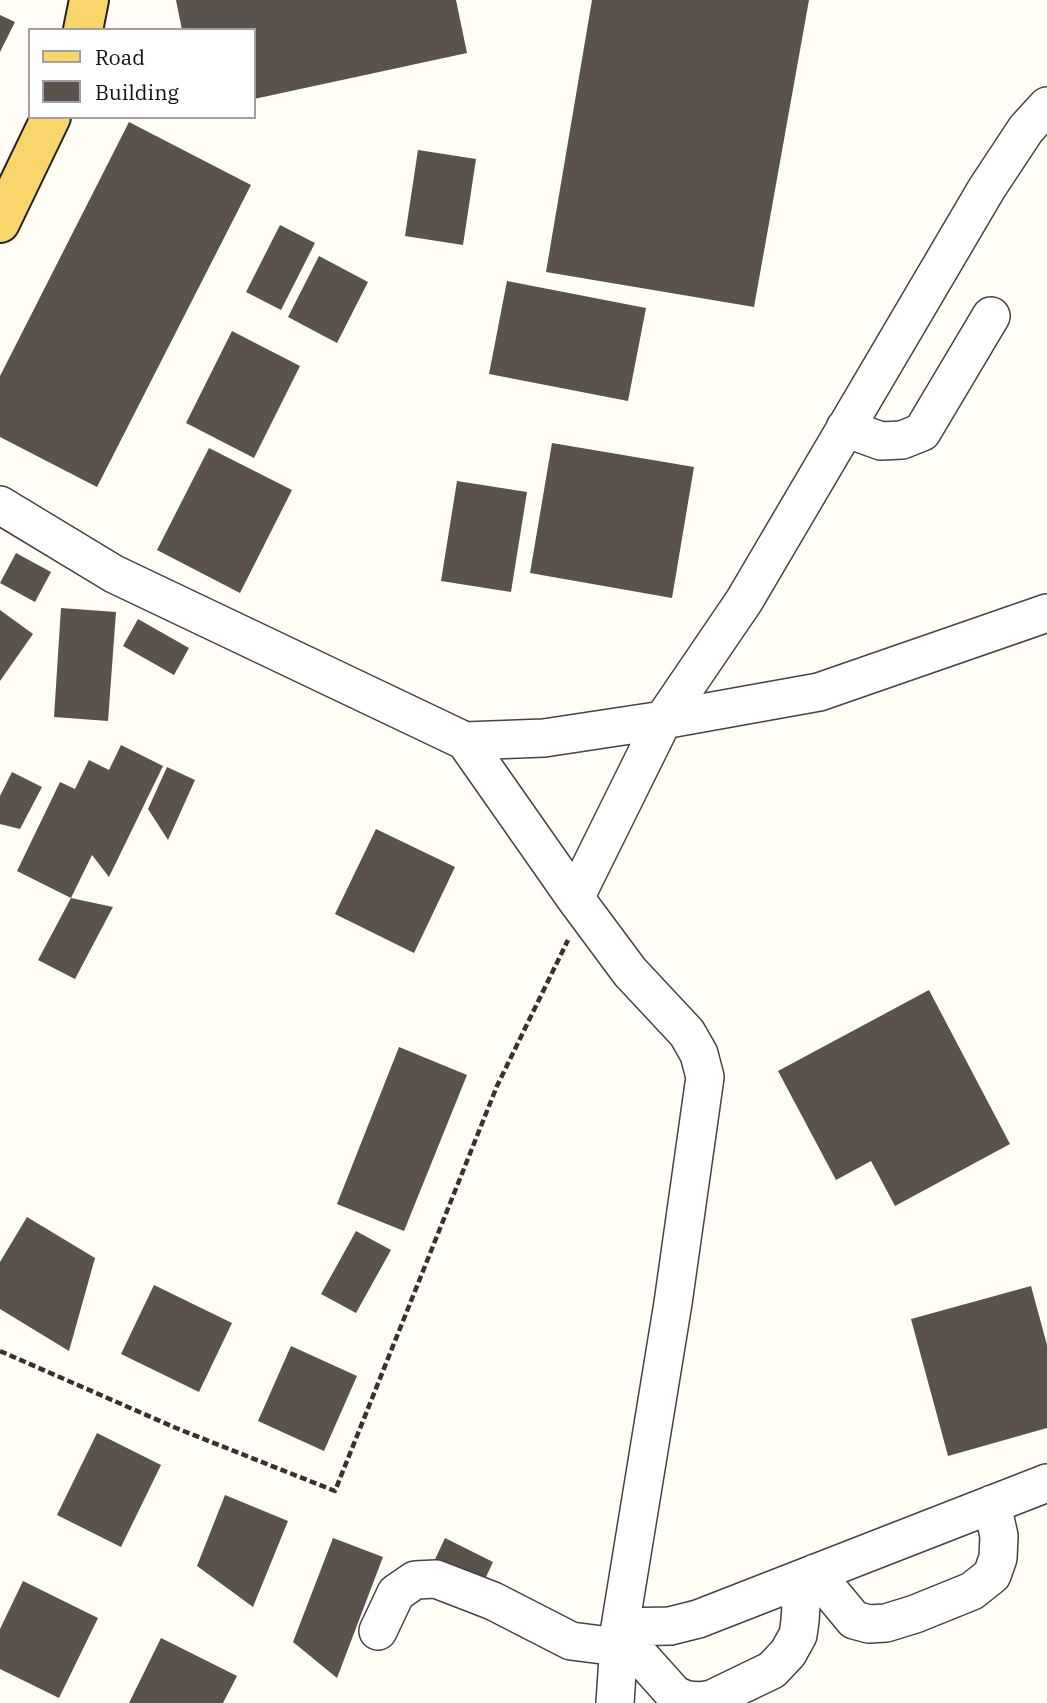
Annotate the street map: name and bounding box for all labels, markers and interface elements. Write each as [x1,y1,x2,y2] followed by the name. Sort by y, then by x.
[28,28,256,119] legend
[95,43,145,71] text: Road
[95,78,179,106] text: Building

